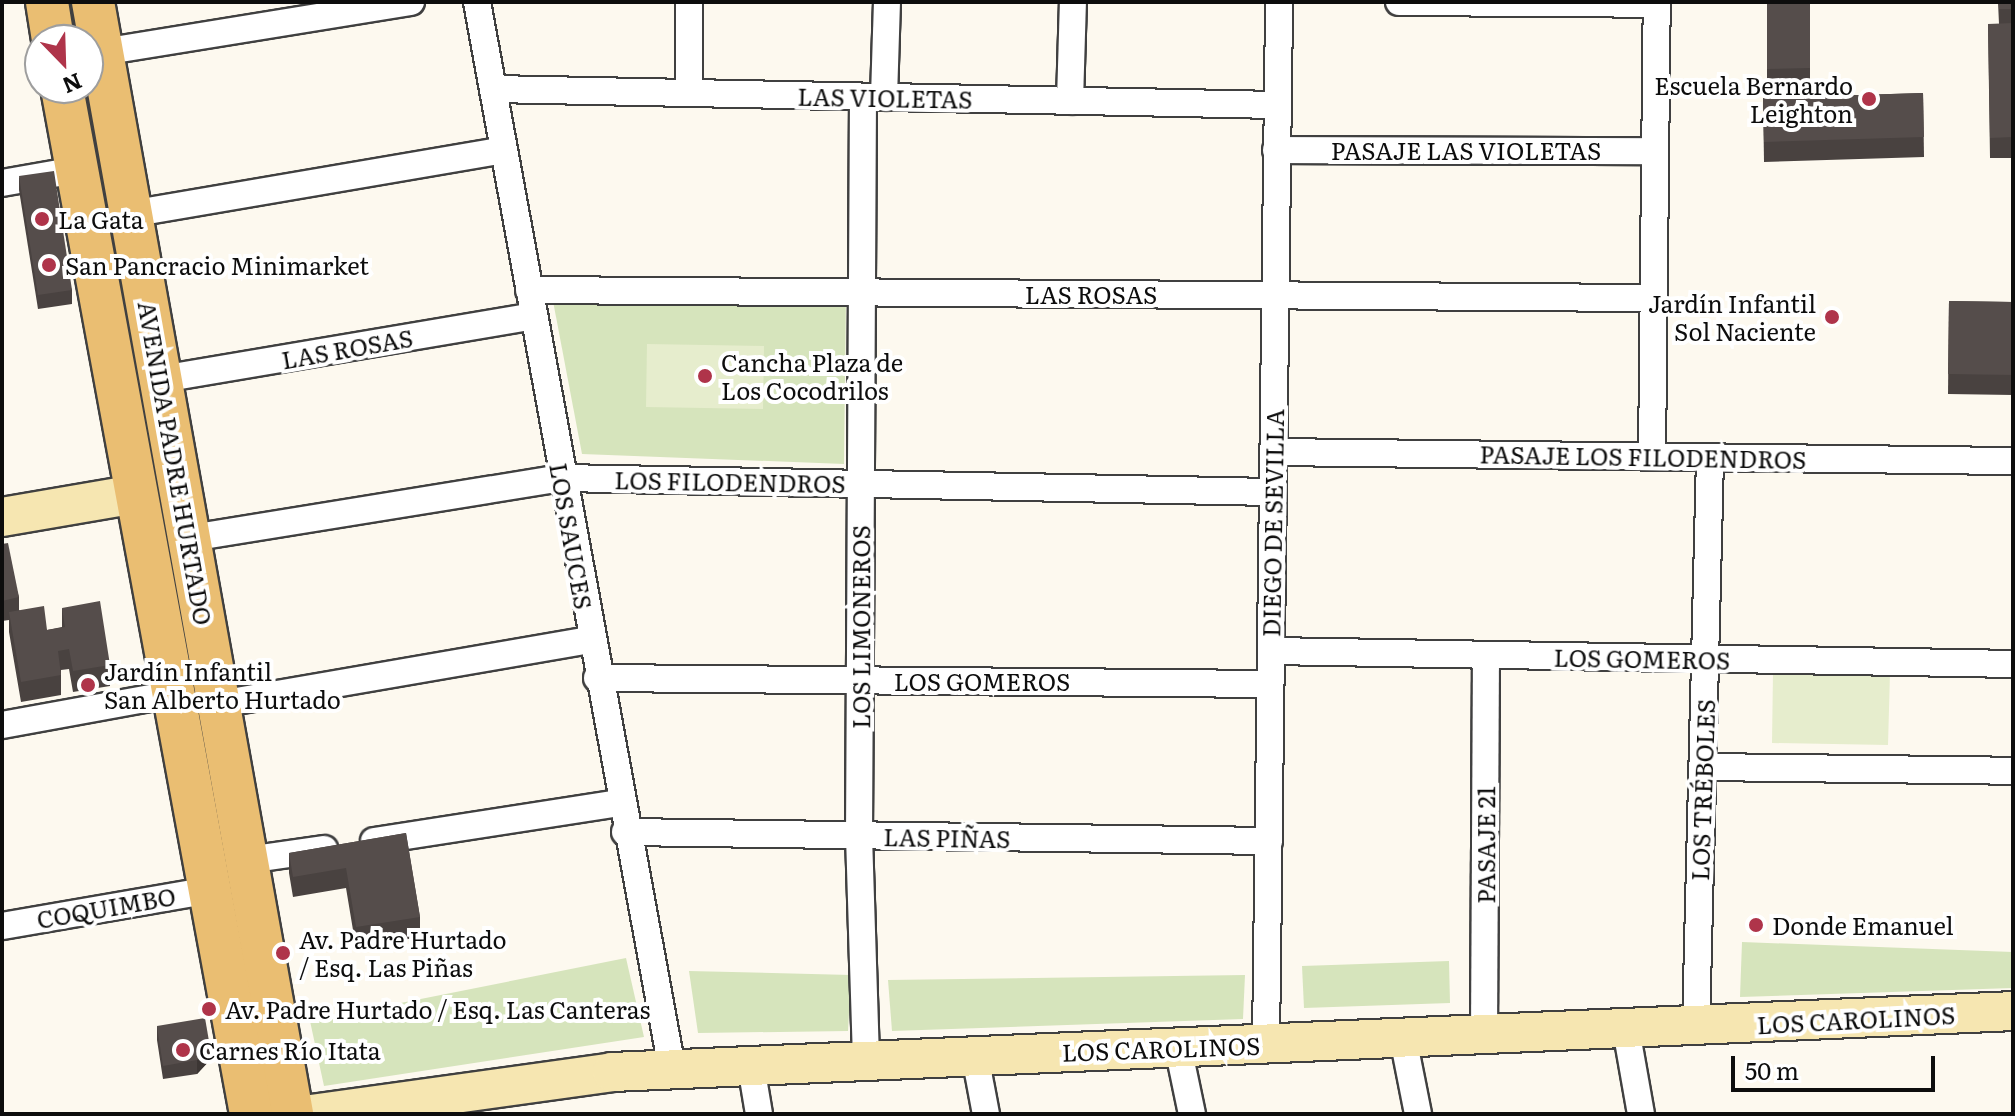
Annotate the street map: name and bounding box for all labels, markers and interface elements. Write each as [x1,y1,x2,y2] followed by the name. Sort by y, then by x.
[24,24,104,104] north arrow
[58,66,88,104] text: N
[1654,71,1853,127] place label: Escuela Bernardo Leighton
[797,81,973,113] street label: LAS VIOLETAS
[1860,90,1878,108] marker: Escuela Bernardo Leighton
[1331,136,1601,164] street label: PASAJE LAS VIOLETAS
[58,205,144,233] place label: La Gata
[33,210,51,228] marker: La Gata
[65,251,369,279] place label: San Pancracio Minimarket
[40,256,58,274] marker: San Pancracio Minimarket
[1025,280,1157,308] street label: LAS ROSAS
[1648,289,1816,345] place label: Jardín Infantil Sol Naciente
[133,299,219,627] street label: AVENIDA PADRE HURTADO
[1823,308,1841,326] marker: Jardín Infantil Sol Naciente
[279,322,415,374] street label: LAS ROSAS
[721,348,903,404] place label: Cancha Plaza de Los Cocodrilos
[696,367,714,385] marker: Cancha Plaza de Los Cocodrilos
[1256,409,1288,637] street label: DIEGO DE SEVILLA
[1479,439,1807,473] street label: PASAJE LOS FILODENDROS
[545,461,599,611] street label: LOS SAUCES
[614,465,846,497] street label: LOS FILODENDROS
[846,525,874,729] street label: LOS LIMONEROS
[1553,642,1731,674] street label: LOS GOMEROS
[104,657,341,713] place label: Jardín Infantil San Alberto Hurtado
[894,667,1070,695] street label: LOS GOMEROS
[79,676,97,694] marker: Jardín Infantil San Alberto Hurtado
[1684,699,1720,881] street label: LOS TRÉBOLES
[1471,786,1499,904] street label: PASAJE 21
[883,821,1011,853] street label: LAS PIÑAS
[34,881,178,933] street label: COQUIMBO
[1772,911,1954,939] place label: Donde Emanuel
[1747,916,1765,934] marker: Donde Emanuel
[299,925,506,981] place label: Av. Padre Hurtado / Esq. Las Piñas
[274,944,292,962] marker: Av. Padre Hurtado / Esq. Las Piñas
[225,995,650,1023] place label: Av. Padre Hurtado / Esq. Las Canteras
[1756,999,1956,1039] street label: LOS CAROLINOS
[200,1000,218,1018] marker: Av. Padre Hurtado / Esq. Las Canteras
[1061,1030,1261,1066] street label: LOS CAROLINOS
[199,1036,381,1064] place label: Carnes Río Itata
[1735,1040,1939,1090] scale bar
[174,1041,192,1059] marker: Carnes Río Itata
[1745,1052,1799,1087] text: 50 m

